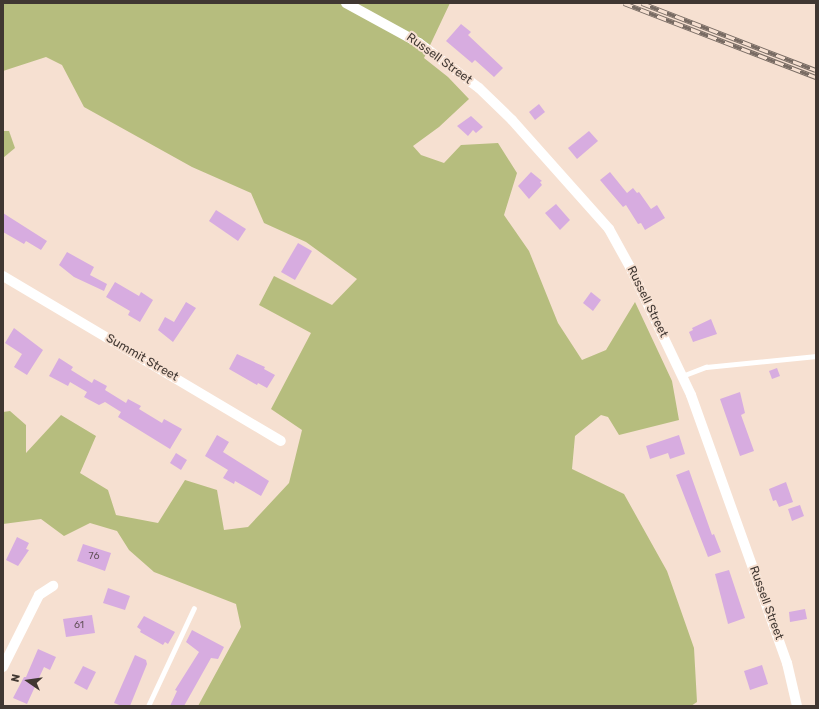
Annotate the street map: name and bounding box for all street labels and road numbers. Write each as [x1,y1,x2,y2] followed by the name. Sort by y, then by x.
[403,30,475,88] street label: Russell Street
[624,264,670,340] street label: Russell Street
[103,331,181,385] street label: Summit Street
[746,564,786,642] street label: Russell Street

